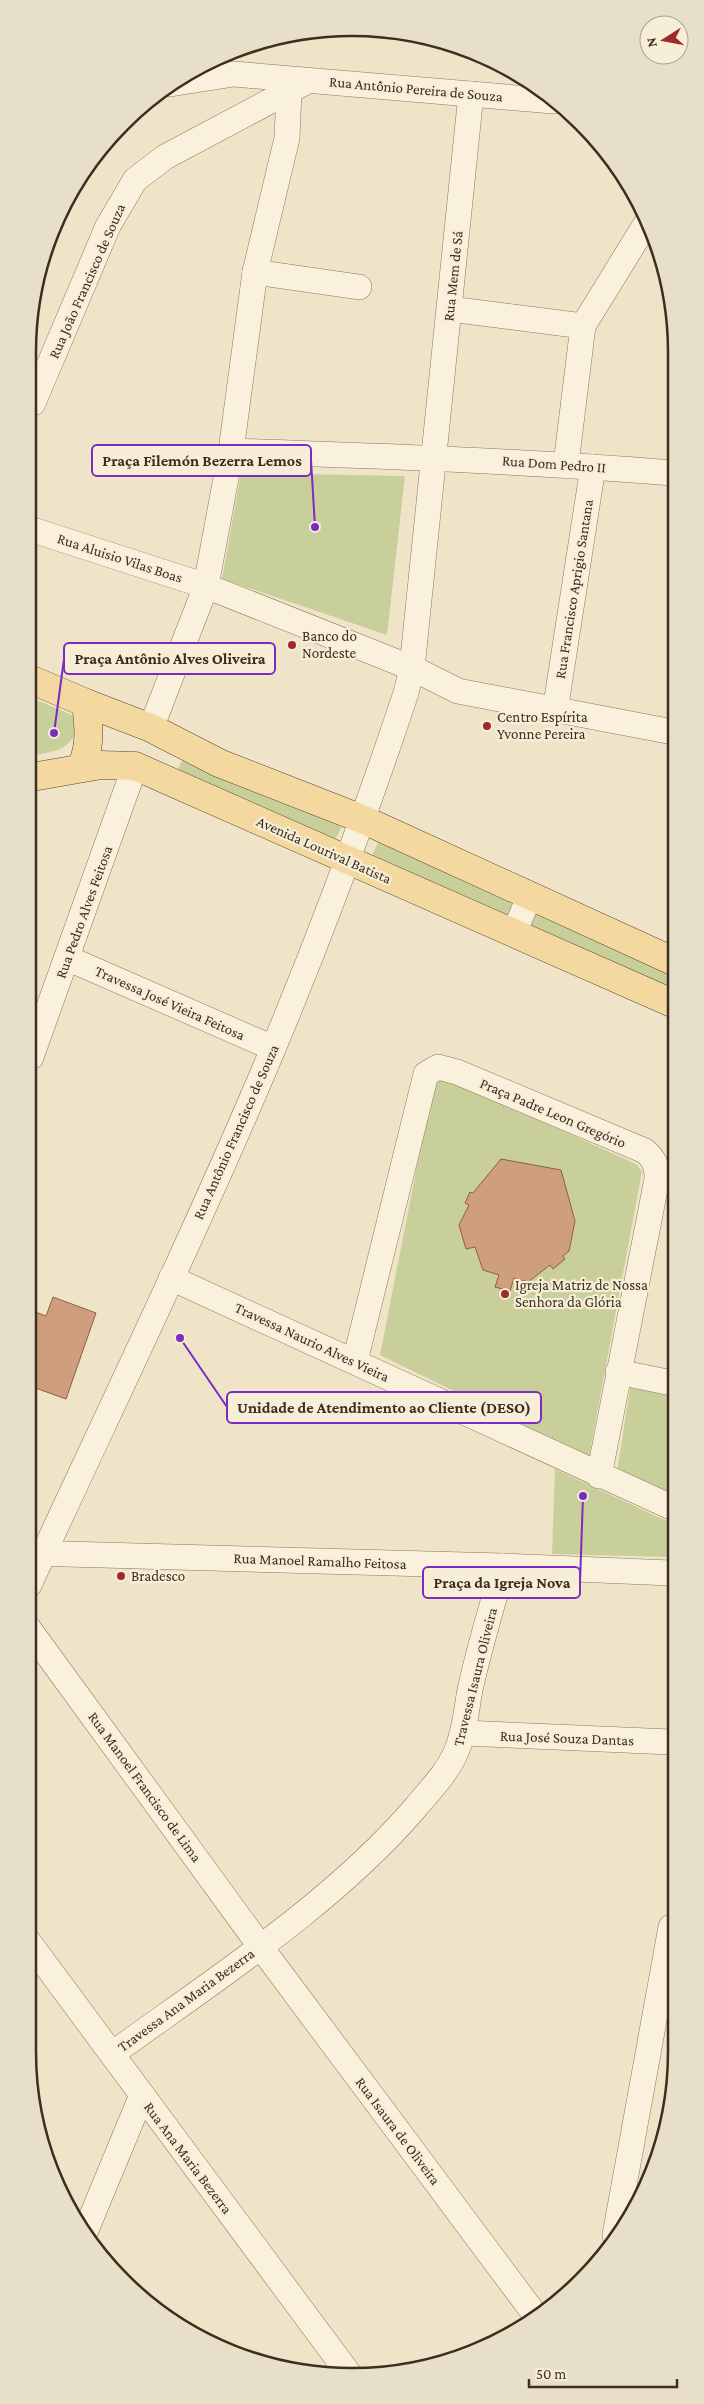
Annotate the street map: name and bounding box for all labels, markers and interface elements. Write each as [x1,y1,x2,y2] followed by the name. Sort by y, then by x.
[639,15,689,65] north arrow
[642,36,660,49] text: N
[329,73,503,105] street label: Rua Antônio Pereira de Souza
[46,201,129,361] street label: Rua João Francisco de Souza
[440,230,466,322] street label: Rua Mem de Sá
[92,445,311,476] callout: Praça Filemón Bezerra Lemos
[102,452,302,469] text: Praça Filemón Bezerra Lemos
[501,452,607,476] street label: Rua Dom Pedro II
[552,498,597,680] street label: Rua Francisco Aprigio Santana
[55,530,185,586] street label: Rua Aluisio Vilas Boas
[302,628,357,661] place label: Banco do Nordeste
[286,639,298,651] marker: Banco do Nordeste
[64,643,275,674] callout: Praça Antônio Alves Oliveira
[74,650,266,667] text: Praça Antônio Alves Oliveira
[497,709,588,742] place label: Centro Espírita Yvonne Pereira
[481,720,493,732] marker: Centro Espírita Yvonne Pereira
[254,813,394,887] street label: Avenida Lourival Batista
[53,843,115,981] street label: Rua Pedro Alves Feitosa
[92,963,247,1044] street label: Travessa José Vieira Feitosa
[190,1042,282,1222] street label: Rua Antônio Francisco de Souza
[477,1075,628,1152] street label: Praça Padre Leon Gregório
[515,1277,648,1310] place label: Igreja Matriz de Nossa Senhora da Glória
[499,1288,511,1300] marker: Igreja Matriz de Nossa Senhora da Glória
[232,1299,392,1385] street label: Travessa Naurio Alves Vieira
[227,1392,541,1423] callout: Unidade de Atendimento ao Cliente (DESO)
[237,1399,531,1417] text: Unidade de Atendimento ao Cliente (DESO)
[233,1550,407,1572] street label: Rua Manoel Ramalho Feitosa
[423,1567,580,1598] callout: Praça da Igreja Nova
[131,1568,185,1584] place label: Bradesco
[115,1570,127,1582] marker: Bradesco
[433,1574,571,1592] text: Praça da Igreja Nova
[450,1606,500,1748] street label: Travessa Isaura Oliveira
[85,1709,205,1865] street label: Rua Manoel Francisco de Lima
[500,1728,634,1749] street label: Rua José Souza Dantas
[115,1945,257,2055] street label: Travessa Ana Maria Bezerra
[352,2074,444,2188] street label: Rua Isaura de Oliveira
[141,2099,235,2217] street label: Rua Ana Maria Bezerra
[529,2356,676,2388] scale bar
[536,2366,566,2382] text: 50 m

